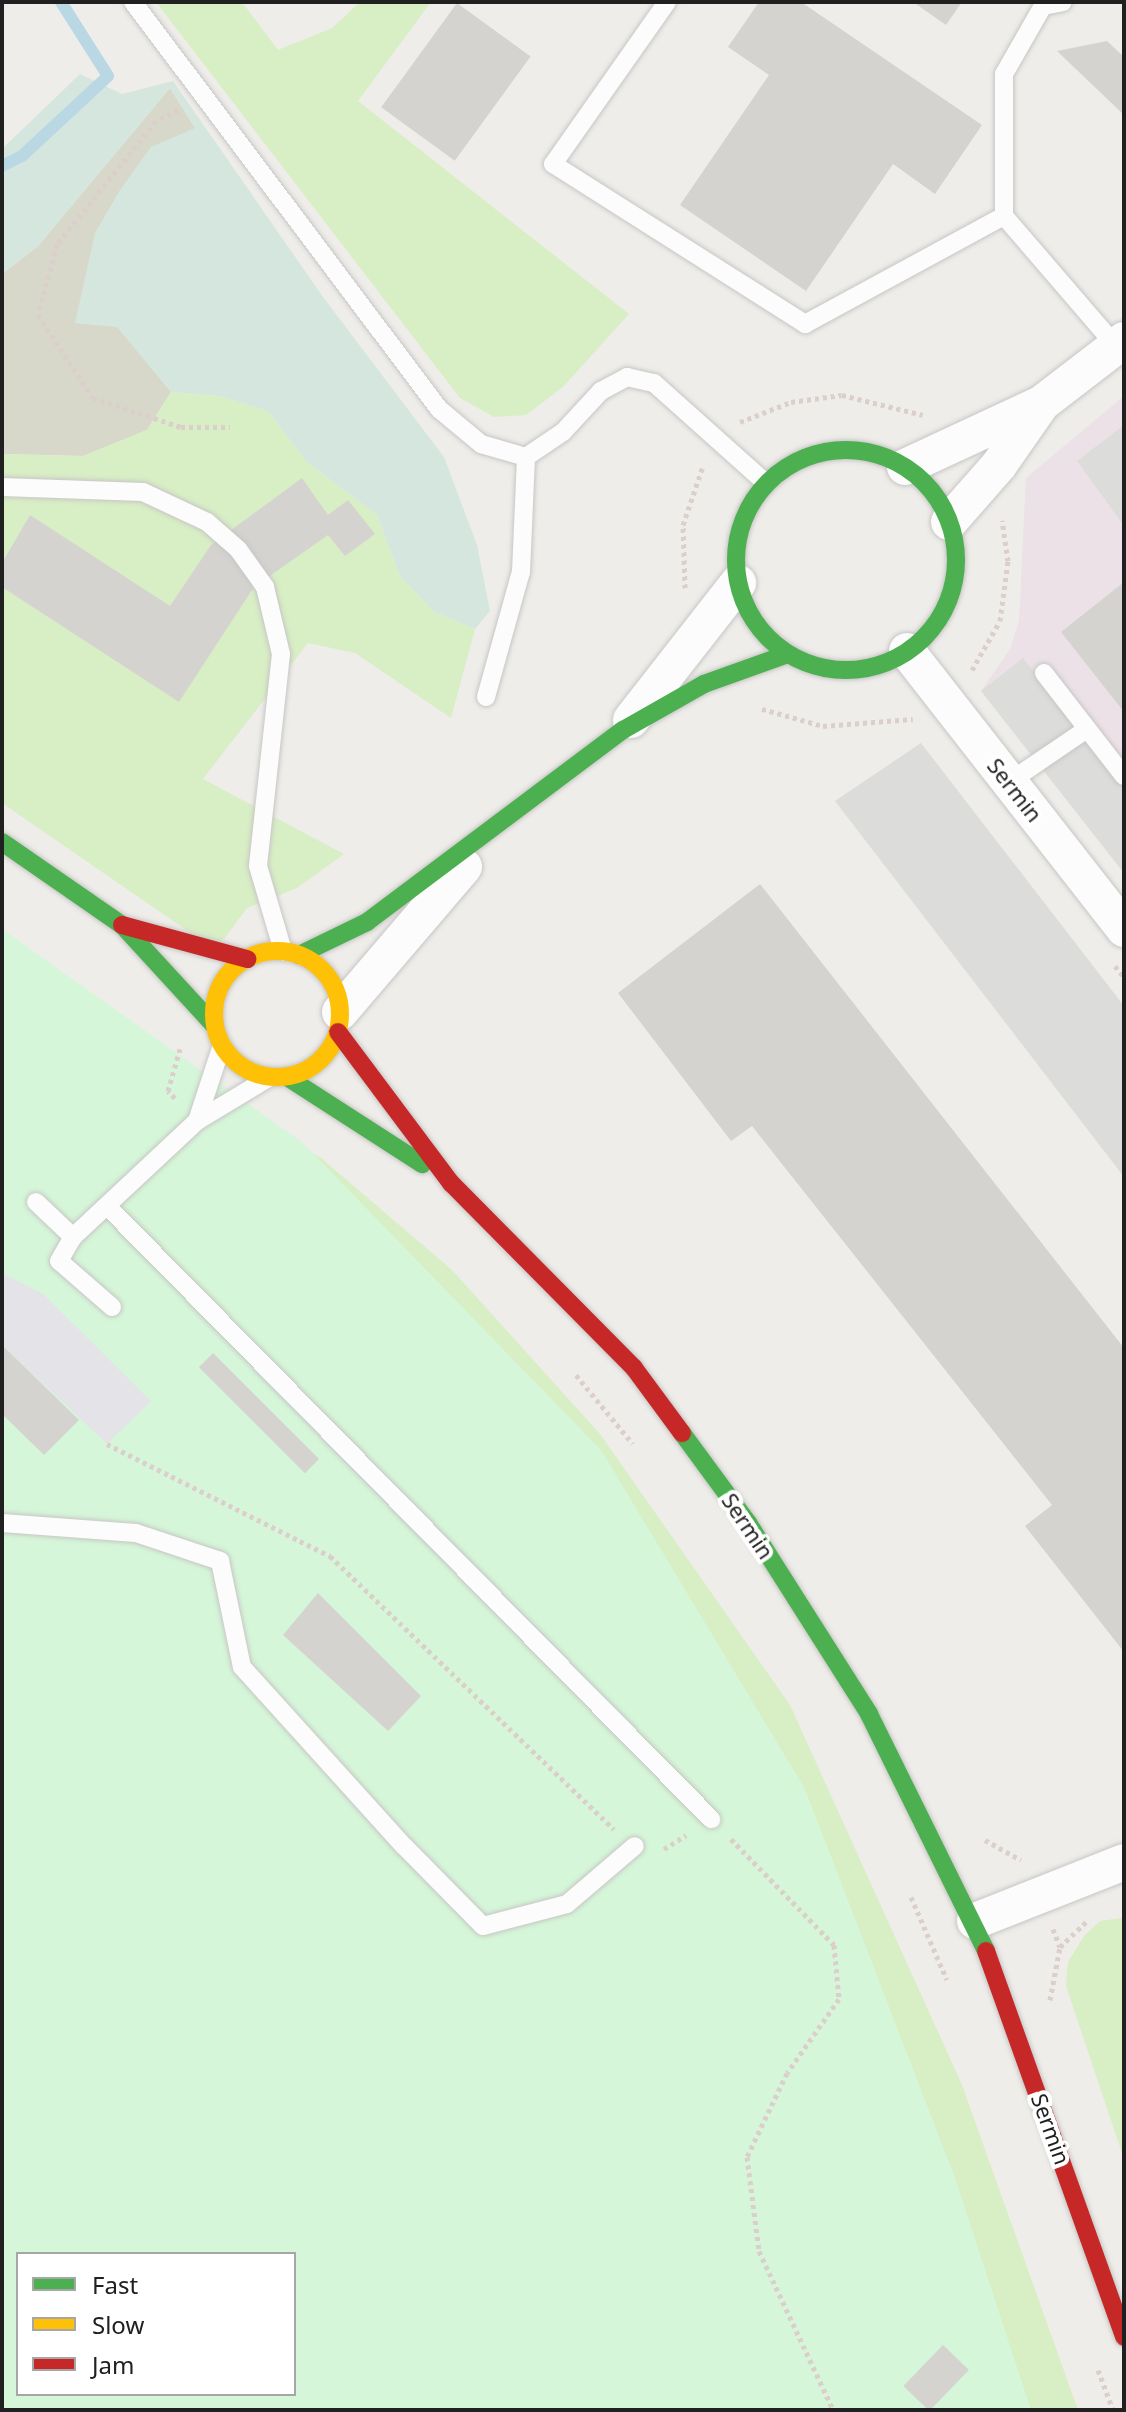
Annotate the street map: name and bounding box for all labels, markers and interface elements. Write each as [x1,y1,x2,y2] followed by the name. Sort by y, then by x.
[982,753,1048,827] street label: Sermin
[717,1488,779,1564] street label: Sermin
[1026,2090,1076,2168] street label: Sermin
[16,2252,296,2396] legend
[92,2268,138,2301] text: Fast
[92,2308,144,2341] text: Slow
[92,2348,134,2381] text: Jam

